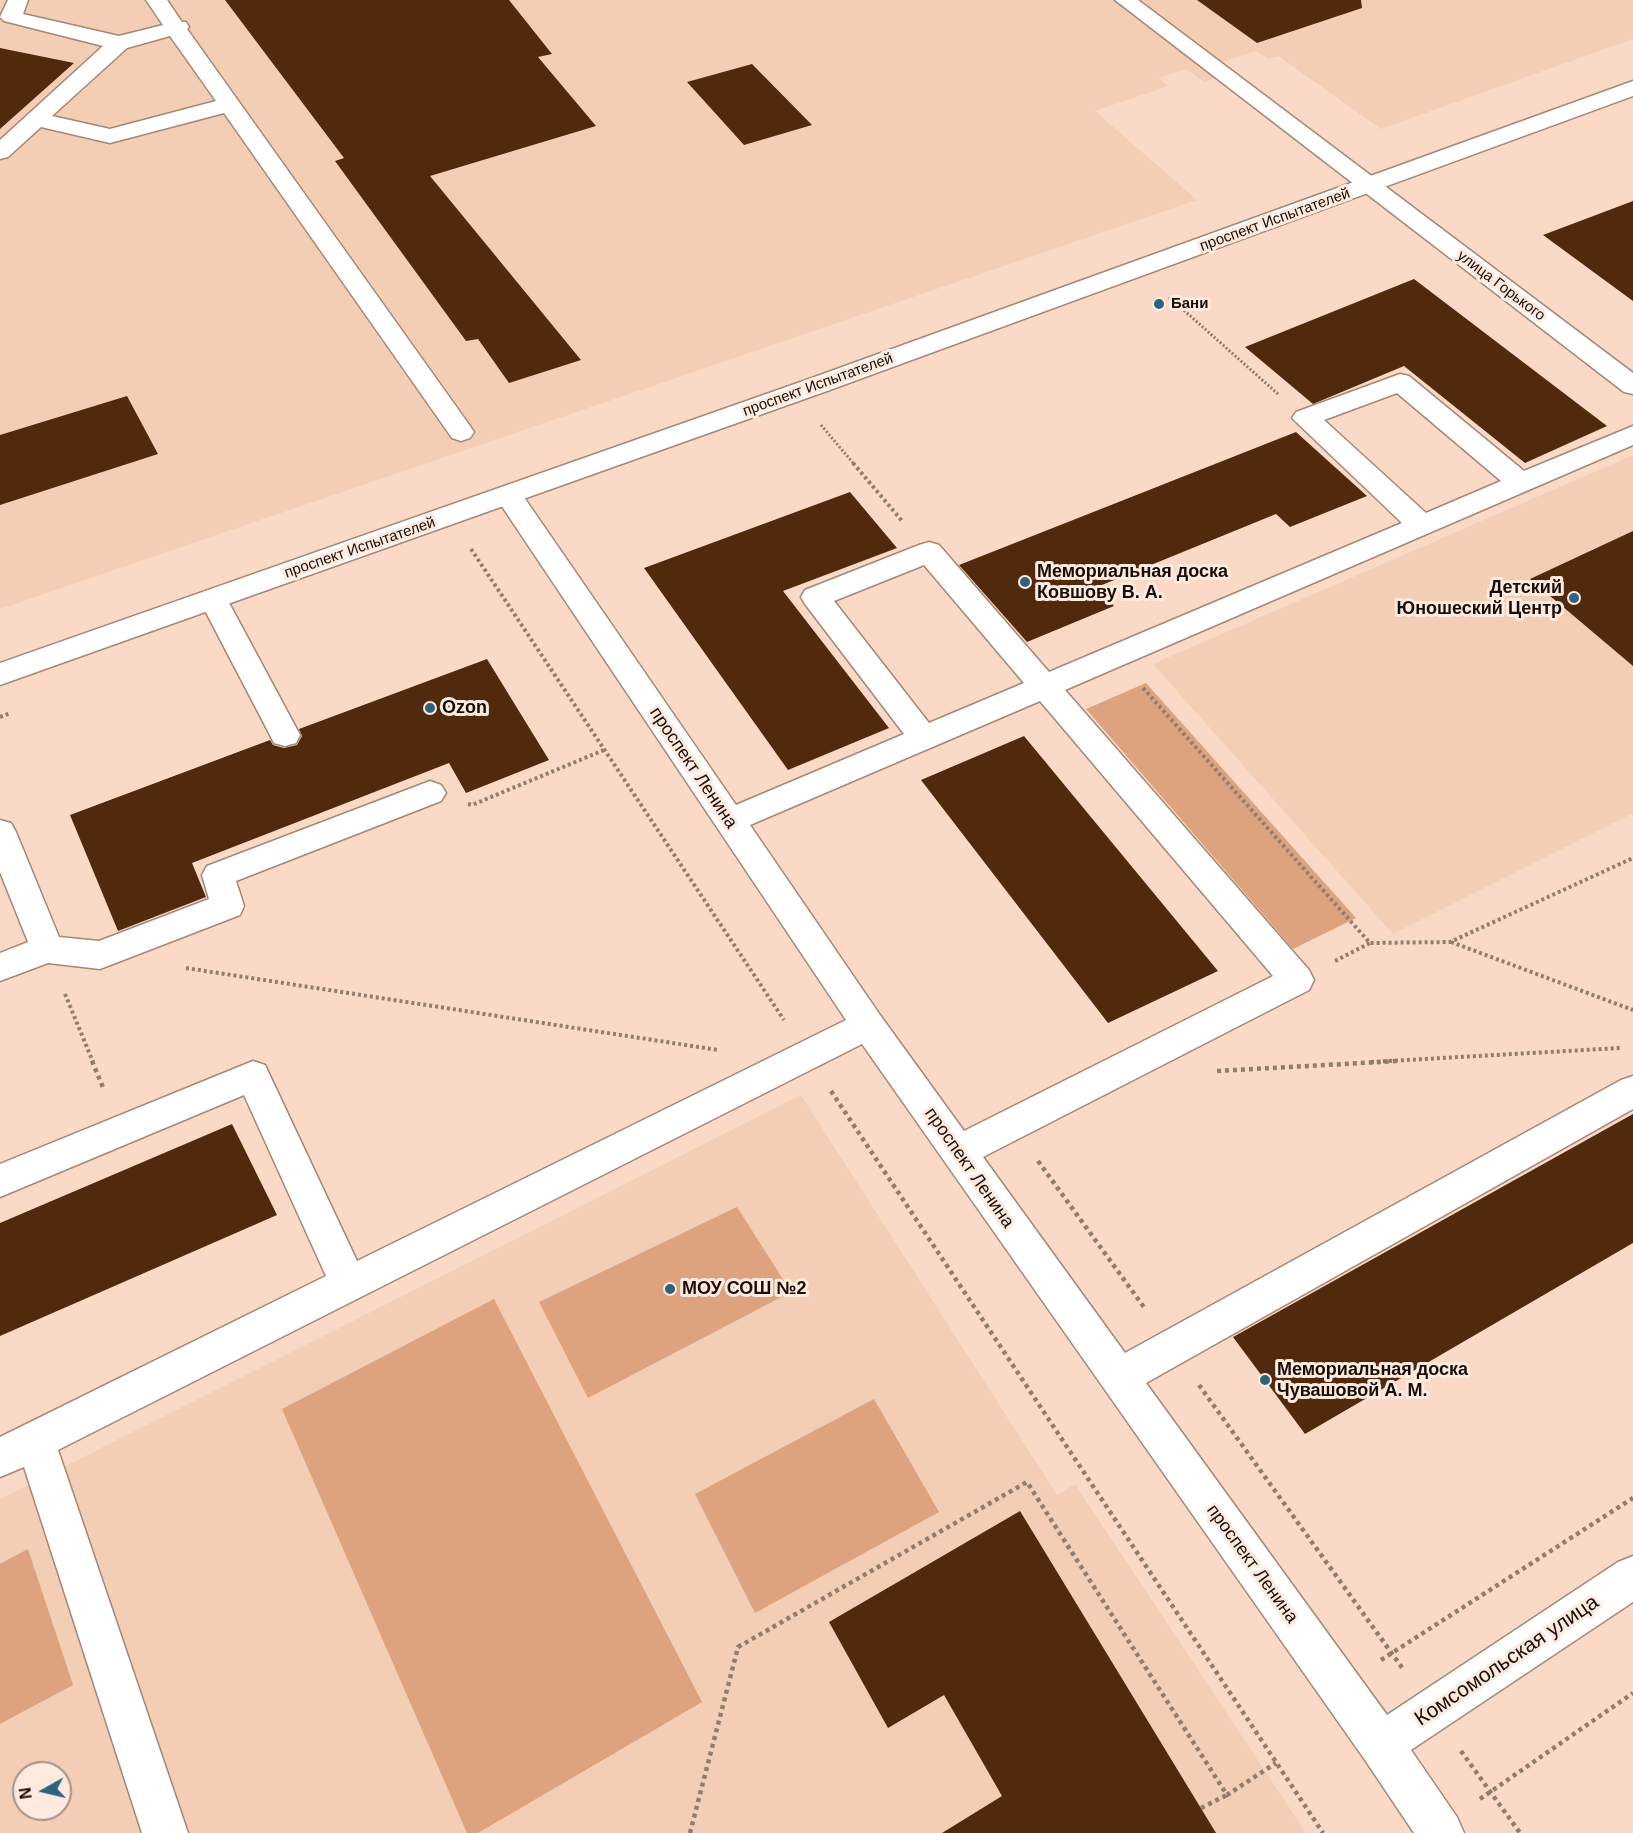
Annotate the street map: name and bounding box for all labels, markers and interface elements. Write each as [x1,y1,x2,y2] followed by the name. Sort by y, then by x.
[1197,184,1353,256] street label: проспект Испытателей
[1453,247,1549,325] street label: улица Горького
[1171,295,1208,313] place label: Бани
[1152,297,1166,311] marker: Бани
[740,349,896,421] street label: проспект Испытателей
[282,514,438,582] street label: проспект Испытателей
[1037,561,1228,604] place label: Мемориальная доска Ковшову В. А.
[1018,575,1032,589] marker: Мемориальная доска Ковшову В. А.
[1397,577,1562,620] place label: Детский Юношеский Центр
[1567,591,1581,605] marker: Детский Юношеский Центр
[442,697,487,719] place label: Ozon
[423,701,437,715] marker: Ozon
[644,703,742,833] street label: проспект Ленина
[920,1104,1018,1232] street label: проспект Ленина
[682,1278,806,1300] place label: МОУ СОШ №2
[663,1282,677,1296] marker: МОУ СОШ №2
[1277,1359,1468,1402] place label: Мемориальная доска Чувашовой А. М.
[1258,1373,1272,1387] marker: Мемориальная доска Чувашовой А. М.
[1202,1500,1302,1628] street label: проспект Ленина
[1410,1590,1604,1732] street label: Комсомольская улица
[12,1761,72,1821] north arrow
[16,1786,35,1800] text: N

